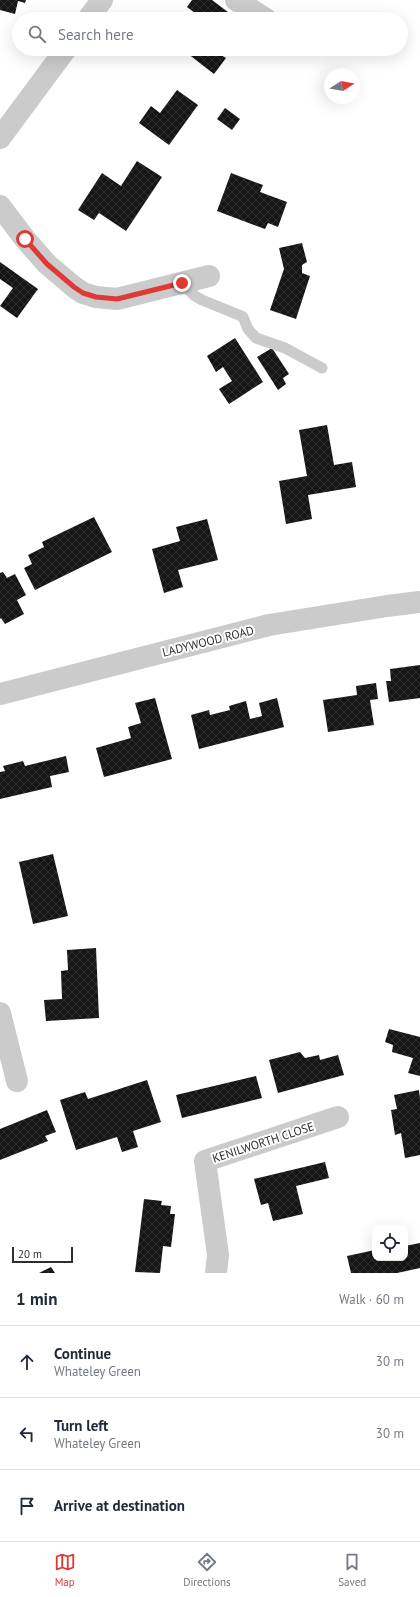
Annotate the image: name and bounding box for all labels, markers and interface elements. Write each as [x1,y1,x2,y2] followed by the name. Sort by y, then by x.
[12,12,408,56] search box
[26,23,48,45] icon: search
[58,25,134,44] text: Search here
[324,68,360,104] north arrow
[16,230,34,248] route start
[173,274,191,292] route end
[161,622,256,660] street label: LADYWOOD ROAD
[210,1118,316,1166] street label: KENILWORTH CLOSE
[372,1225,408,1261] map controls
[372,1225,408,1261] button: locate
[12,1245,73,1264] scale bar
[18,1247,42,1261] text: 20 m
[16,1288,57,1310] text: 1 min
[339,1291,404,1308] text: Walk · 60 m
[54,1344,111,1363] text: Continue
[16,1351,38,1373] icon: ahead
[376,1353,404,1370] text: 30 m
[54,1363,141,1380] text: Whateley Green
[54,1416,108,1435] text: Turn left
[16,1423,38,1445] icon: left
[376,1425,404,1442] text: 30 m
[54,1435,141,1452] text: Whateley Green
[16,1495,38,1517] icon: arrive
[54,1496,185,1515] text: Arrive at destination
[54,1551,76,1589] tab: Map
[183,1551,231,1589] tab: Directions
[338,1551,366,1589] tab: Saved

